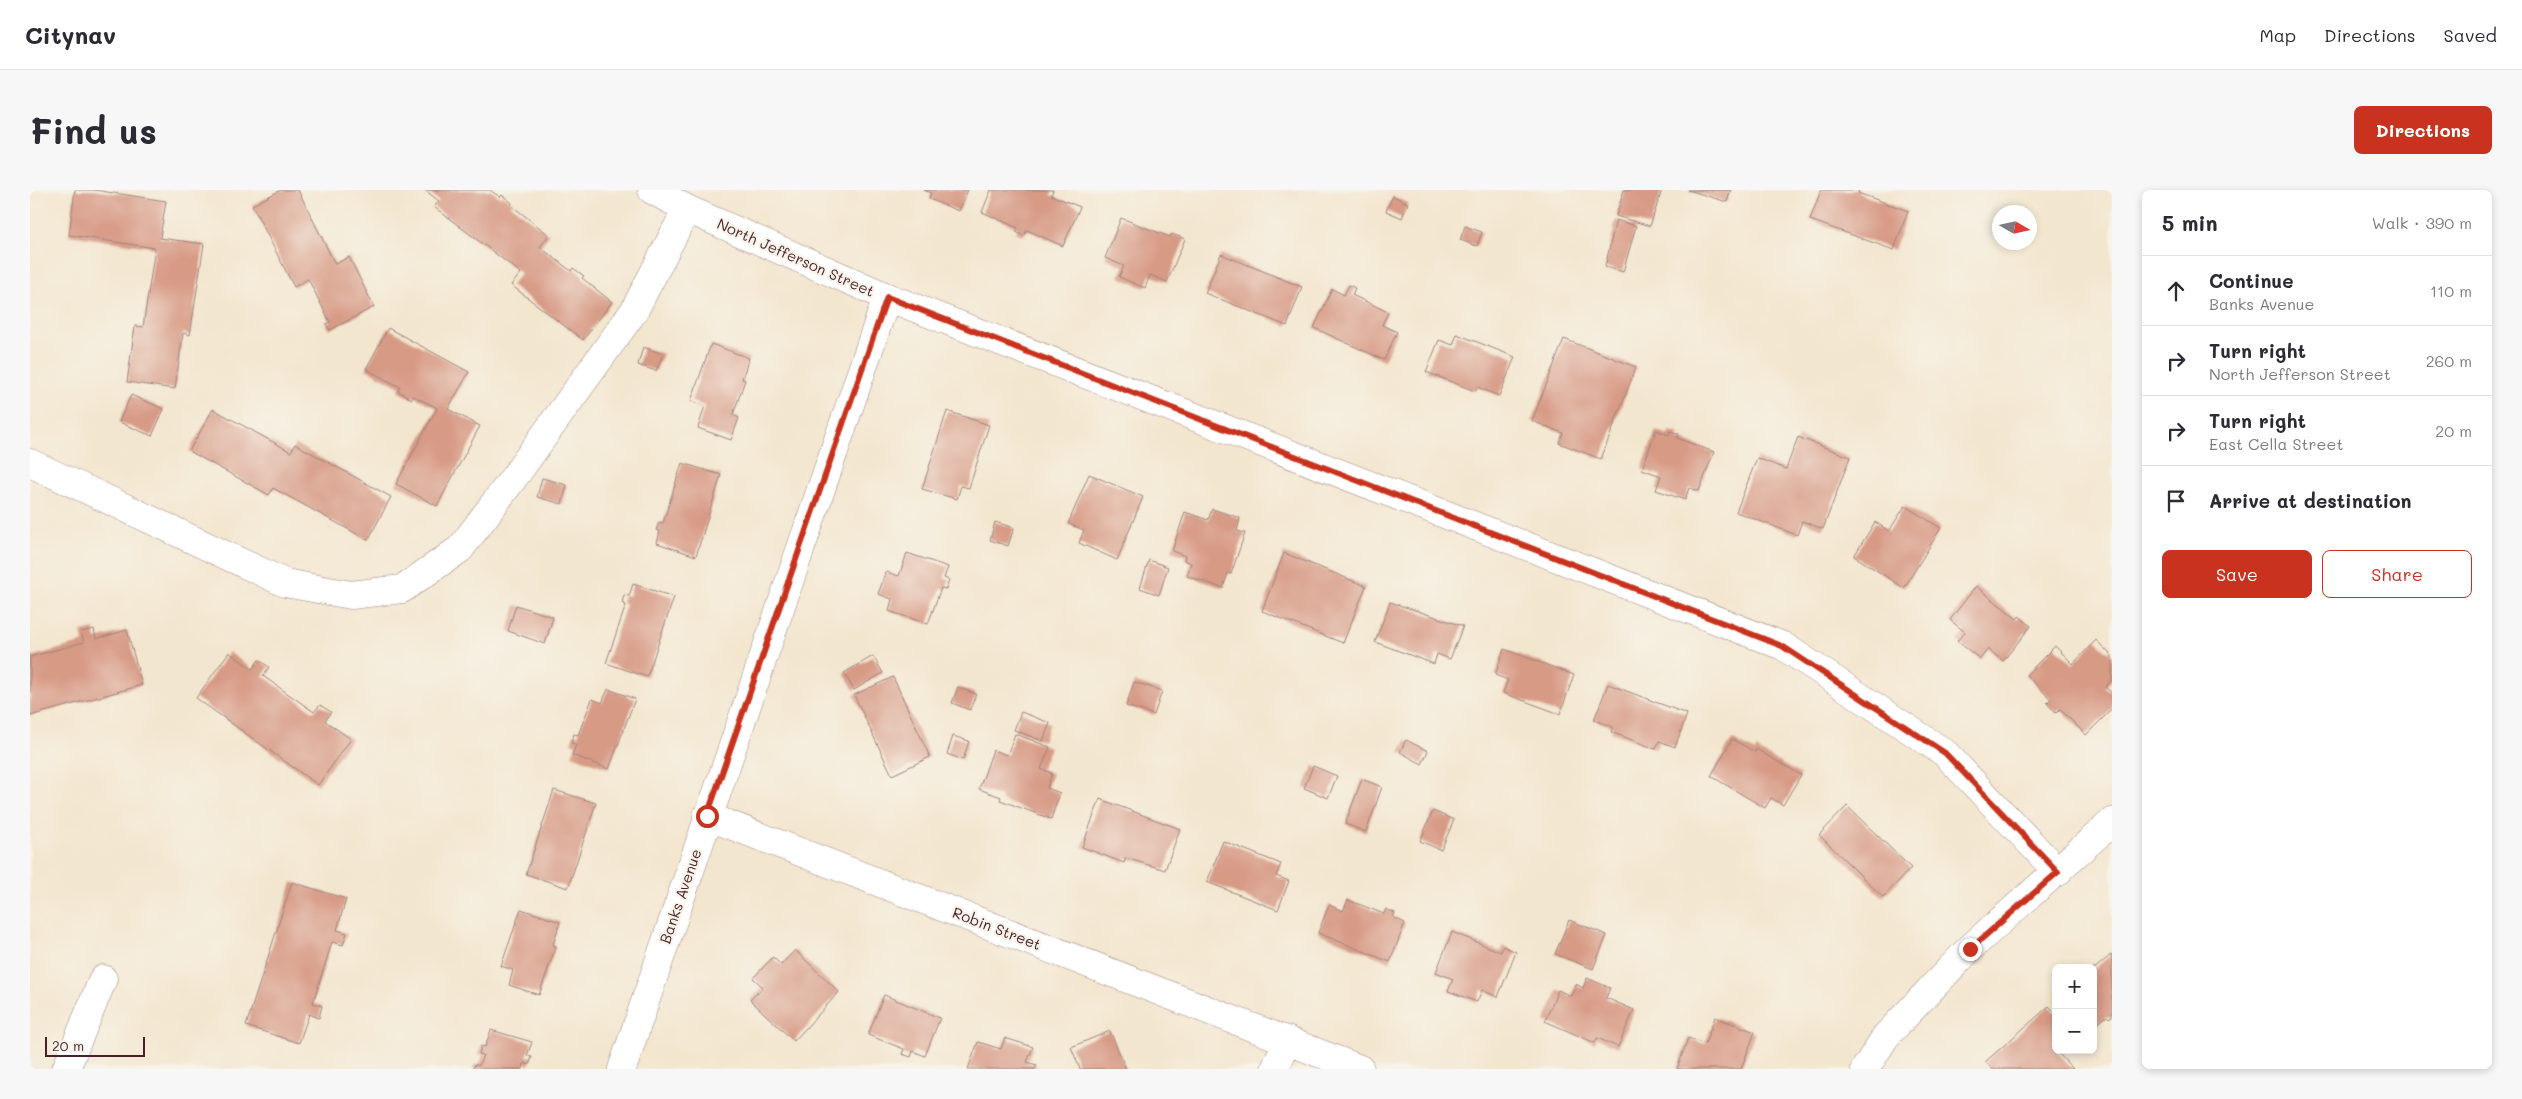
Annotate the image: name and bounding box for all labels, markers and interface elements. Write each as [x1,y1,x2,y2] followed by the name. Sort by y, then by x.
[25,19,116,50] text: Citynav
[2259,23,2296,47] text: Map
[2324,23,2416,47] text: Directions
[2444,23,2497,47] text: Saved
[2354,106,2492,154] button: Directions
[30,107,157,153] text: Find us
[1992,205,2037,250] north arrow
[2162,209,2218,236] text: 5 min
[2372,212,2472,233] text: Walk · 390 m
[714,213,878,301] street label: North Jefferson Street
[2209,268,2294,293] text: Continue
[2162,277,2190,305] icon: ahead
[2430,280,2472,301] text: 110 m
[2209,293,2315,314] text: Banks Avenue
[2209,338,2306,363] text: Turn right
[2162,347,2190,375] icon: right
[2426,350,2472,371] text: 260 m
[2209,363,2391,384] text: North Jefferson Street
[2209,408,2306,433] text: Turn right
[2162,417,2190,445] icon: right
[2435,420,2472,441] text: 20 m
[2209,433,2343,454] text: East Cella Street
[2162,487,2190,515] icon: arrive
[2209,488,2412,513] text: Arrive at destination
[2162,550,2312,598] button: Save
[2322,550,2472,598] button: Share
[696,805,719,828] route start
[654,846,706,946] street label: Banks Avenue
[950,902,1044,954] street label: Robin Street
[1959,938,1982,961] route end
[2052,964,2097,1054] map controls
[2052,964,2097,1009] button: +
[2052,1009,2097,1054] button: −
[45,1034,145,1057] scale bar
[52,1036,84,1055] text: 20 m

